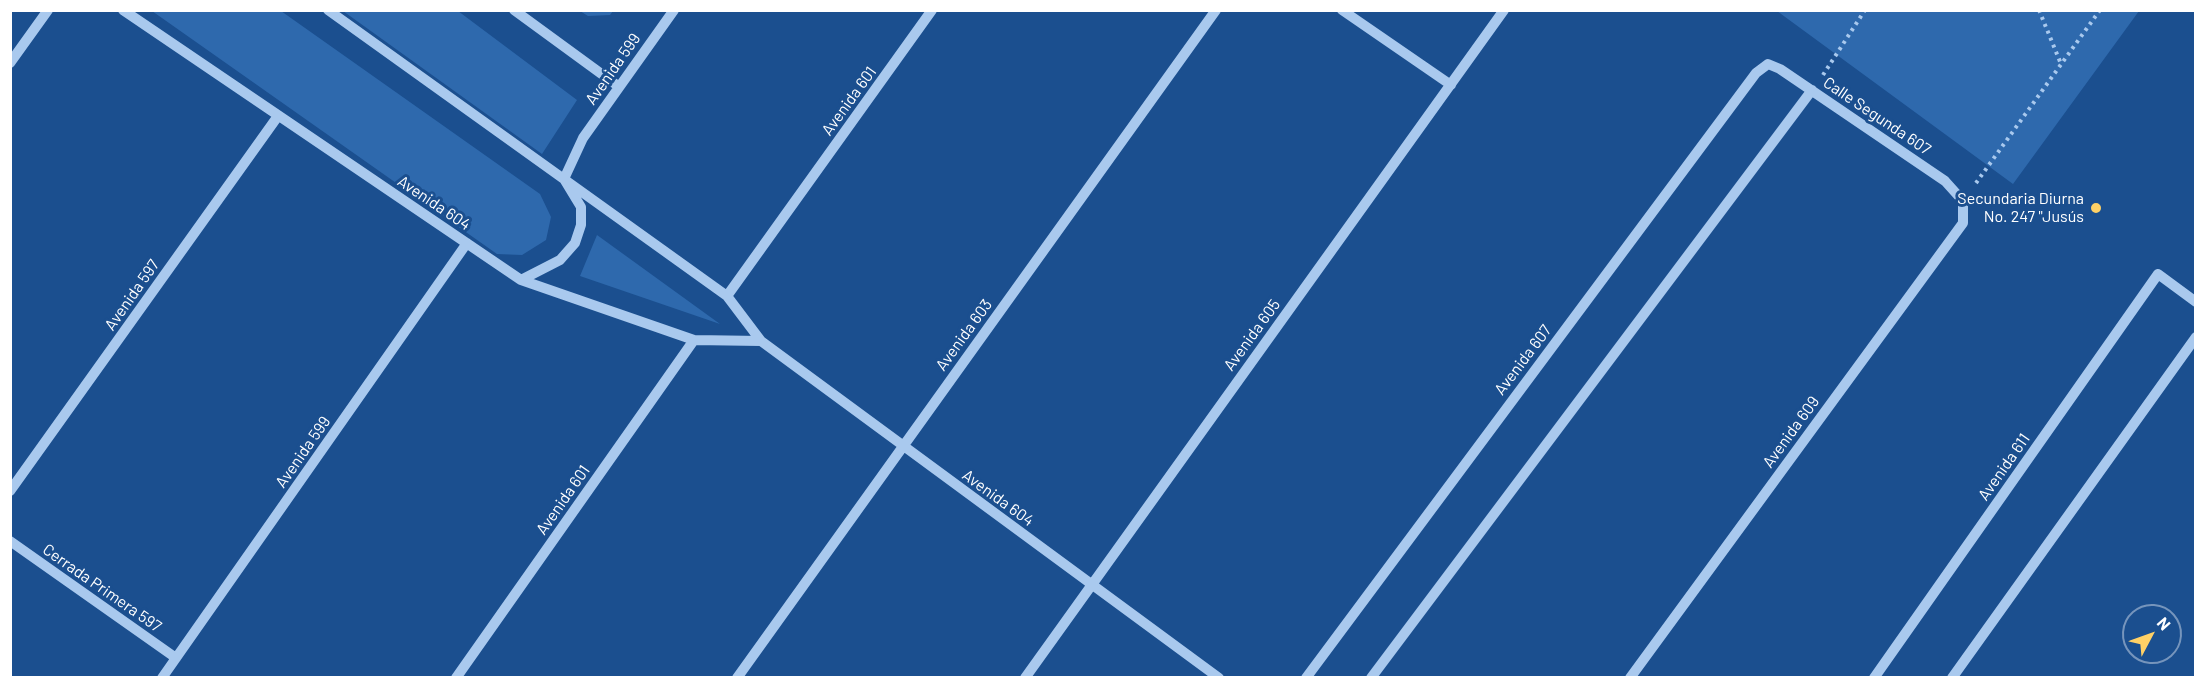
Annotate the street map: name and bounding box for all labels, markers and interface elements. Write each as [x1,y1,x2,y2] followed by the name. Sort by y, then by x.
[581,30,645,108] street label: Avenida 599
[818,63,880,139] street label: Avenida 601
[1820,73,1934,159] street label: Calle Segunda 607
[394,172,474,234] street label: Avenida 604
[1957,189,2084,227] place label: Secundaria Diurna No. 247 "Jusús
[2089,201,2103,215] marker: Secundaria Diurna No. 247 "Jusús
[101,256,163,334] street label: Avenida 597
[932,296,996,374] street label: Avenida 603
[1220,296,1284,374] street label: Avenida 605
[1490,321,1556,399] street label: Avenida 607
[1759,393,1823,471] street label: Avenida 609
[271,413,335,491] street label: Avenida 599
[1974,430,2034,504] street label: Avenida 611
[532,462,594,538] street label: Avenida 601
[958,466,1038,530] street label: Avenida 604
[39,540,165,636] street label: Cerrada Primera 597
[2122,604,2182,664] north arrow
[2154,613,2175,633] text: N

